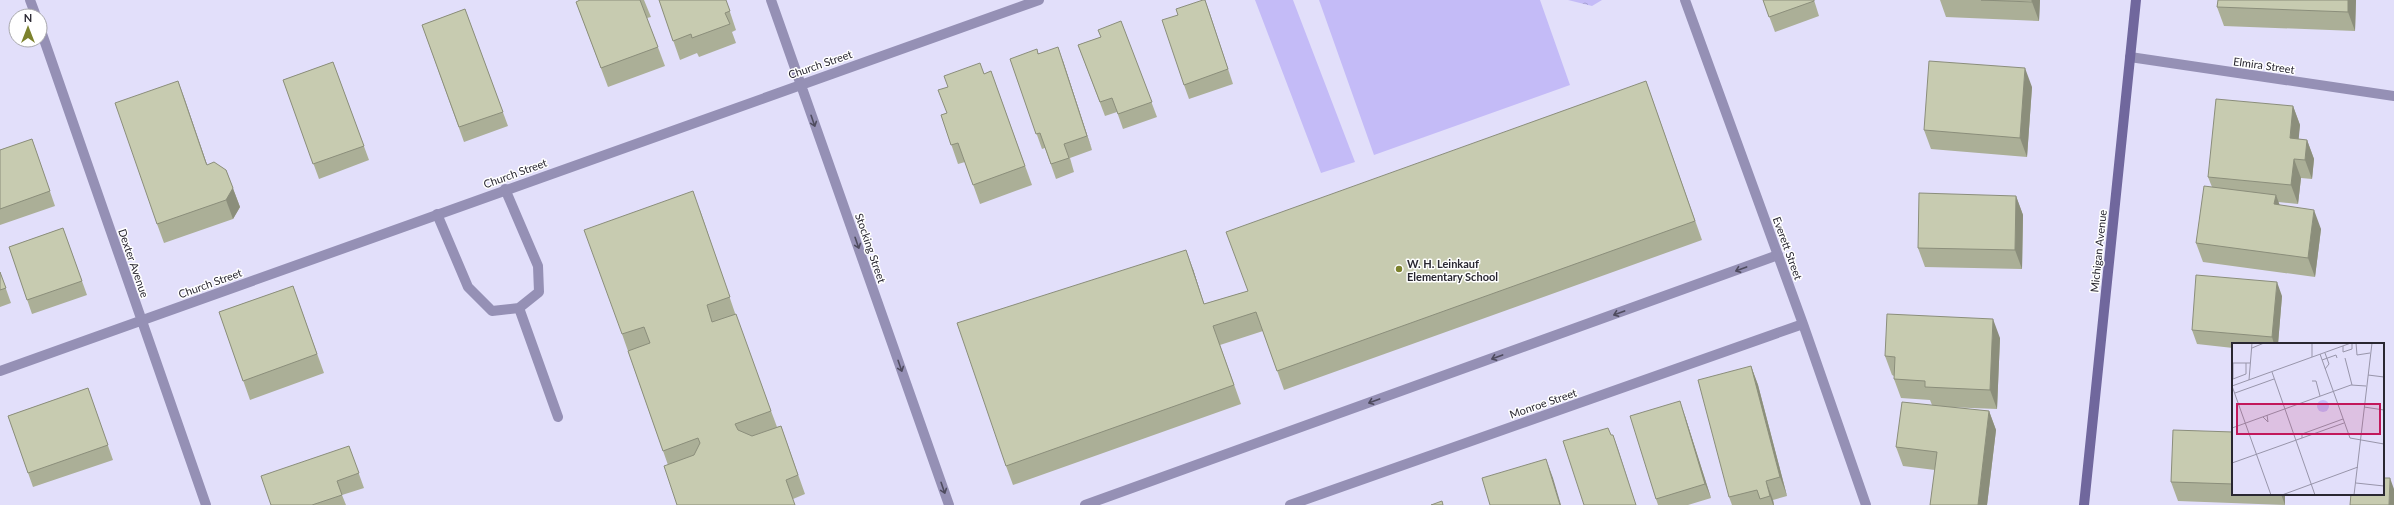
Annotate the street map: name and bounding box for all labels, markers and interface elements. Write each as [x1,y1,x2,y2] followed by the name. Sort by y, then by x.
[8,8,48,48] north arrow
[24,11,32,24] text: N
[786,47,854,81] street label: Church Street
[2233,54,2296,76] street label: Elmira Street
[810,114,818,126] one-way arrow
[481,155,549,190] street label: Church Street
[2087,209,2109,293] street label: Michigan Avenue
[853,211,889,285] street label: Stocking Street
[1771,215,1805,281] street label: Everett Street
[116,227,152,299] street label: Dexter Avenue
[853,237,861,249] one-way arrow
[1407,257,1498,283] place label: W. H. Leinkauf Elementary School
[1394,264,1404,274] marker: W. H. Leinkauf Elementary School
[176,265,244,300] street label: Church Street
[1736,265,1748,273] one-way arrow
[1613,309,1625,317] one-way arrow
[2232,343,2384,495] inset map
[1491,353,1503,361] one-way arrow
[897,359,904,372] one-way arrow
[1508,385,1578,421] street label: Monroe Street
[1369,397,1381,405] one-way arrow
[940,482,947,495] one-way arrow

